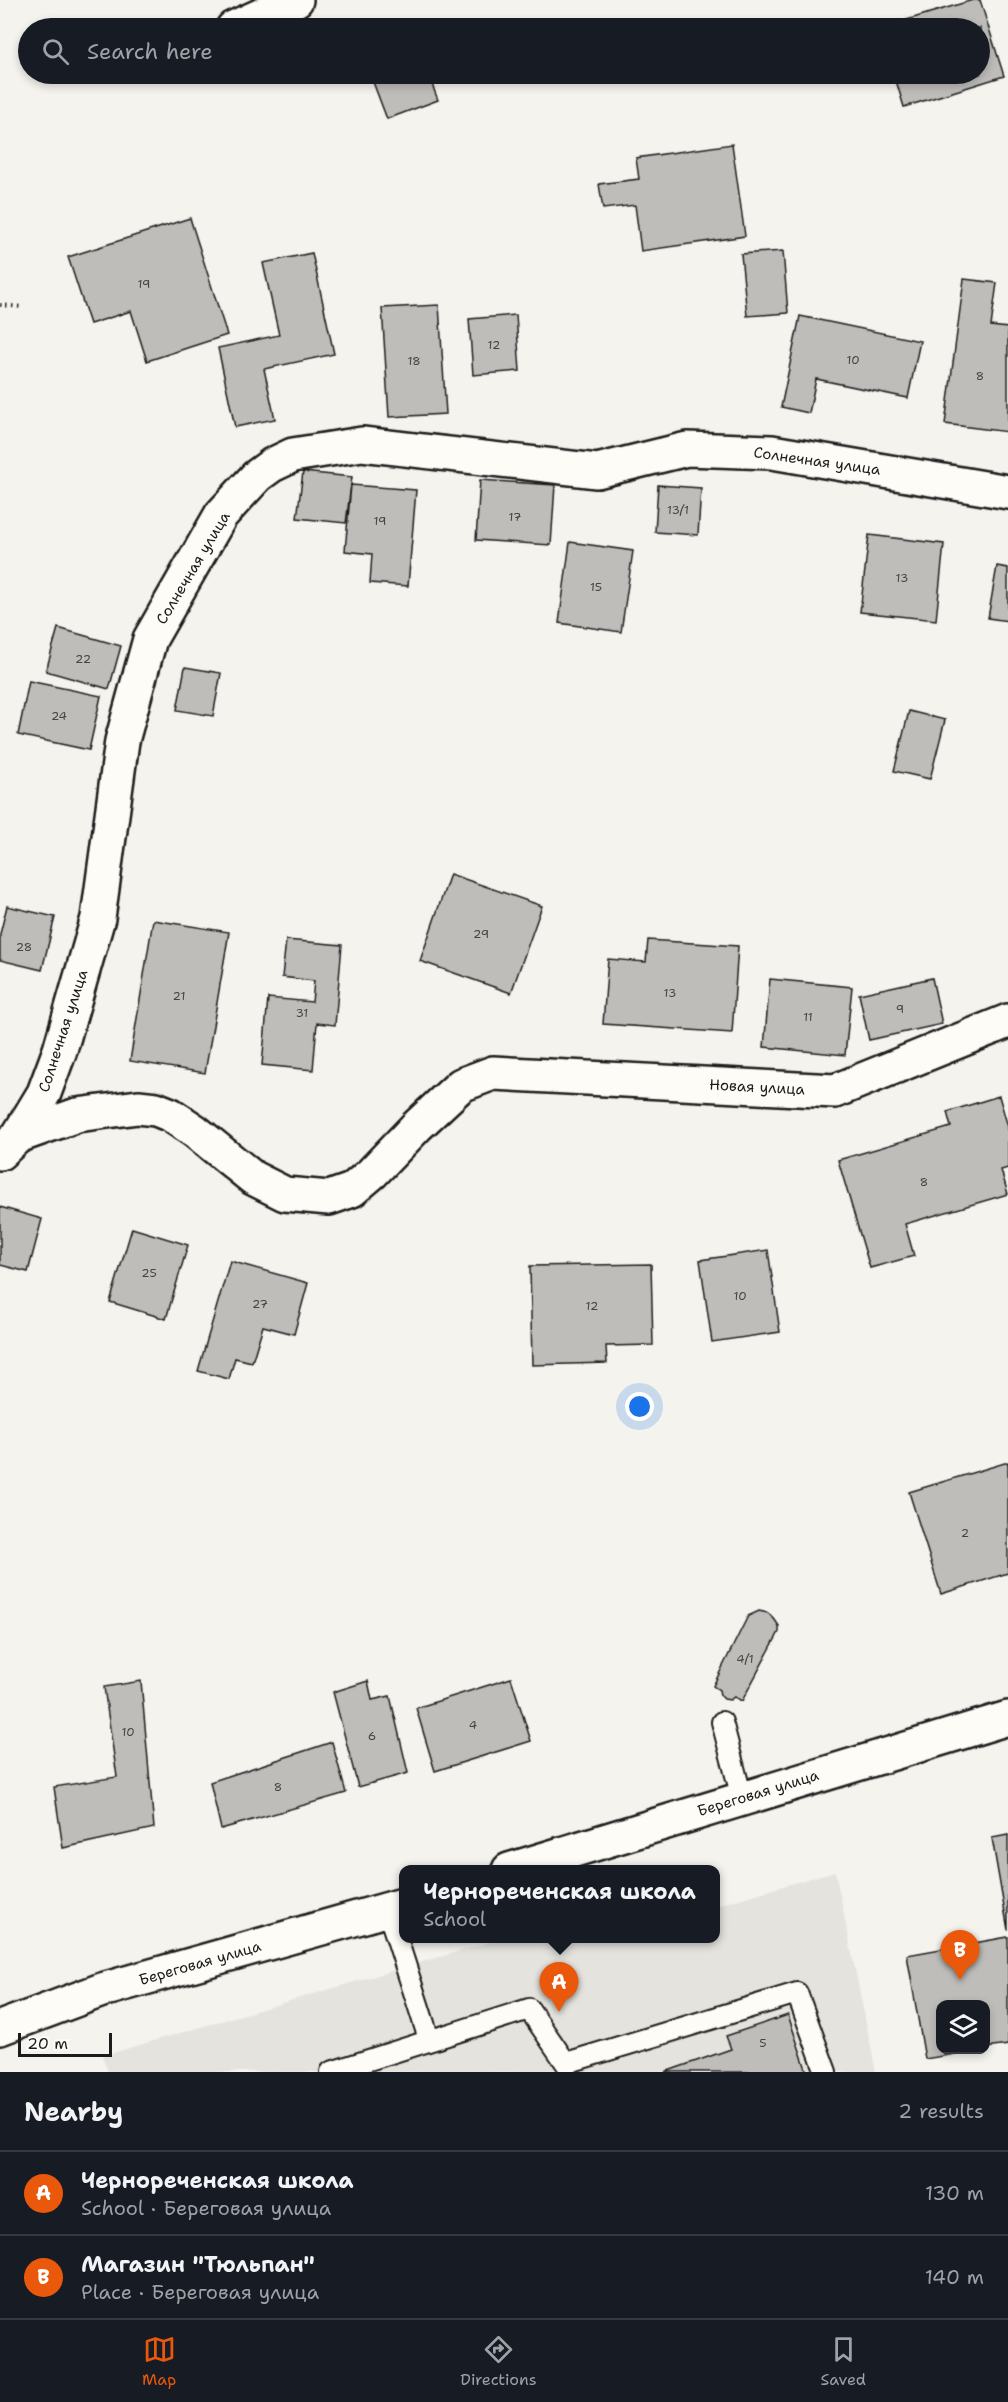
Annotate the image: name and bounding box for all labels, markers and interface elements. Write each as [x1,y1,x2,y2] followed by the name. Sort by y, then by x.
[18,18,990,84] search box
[39,35,72,68] icon: search
[87,37,213,66] text: Search here
[138,276,150,292] house number: 19
[488,337,500,353] house number: 12
[846,352,860,368] house number: 10
[407,353,421,369] house number: 18
[976,368,984,384] house number: 8
[752,442,882,480] street label: Солнечная улица
[667,502,689,518] house number: 13/1
[151,507,235,628] street label: Солнечная улица
[509,509,521,525] house number: 17
[374,513,386,529] house number: 19
[896,570,908,586] house number: 13
[590,579,602,595] house number: 15
[75,651,91,667] house number: 22
[51,708,67,724] house number: 24
[473,926,489,942] house number: 29
[16,939,32,955] house number: 28
[34,966,92,1095] street label: Солнечная улица
[664,985,676,1001] house number: 13
[173,988,185,1004] house number: 21
[896,1001,904,1017] house number: 9
[296,1005,308,1021] house number: 31
[803,1009,813,1025] house number: 11
[709,1075,806,1100] street label: Новая улица
[920,1174,928,1190] house number: 8
[141,1265,157,1281] house number: 25
[733,1288,747,1304] house number: 10
[252,1296,268,1312] house number: 27
[586,1298,598,1314] house number: 12
[625,1392,654,1421] your location
[961,1525,969,1541] house number: 2
[736,1651,754,1667] house number: 4/1
[469,1717,477,1733] house number: 4
[121,1724,135,1740] house number: 10
[368,1728,376,1744] house number: 6
[695,1765,822,1821] street label: Береговая улица
[274,1779,282,1795] house number: 8
[399,1865,720,1943] popup
[423,1877,696,1906] text: Чернореченская школа
[423,1906,486,1932] text: School
[940,1930,980,1980] pin: B
[137,1936,264,1990] street label: Береговая улица
[540,1962,578,2012] pin: A
[936,2000,990,2054] map controls
[936,2000,990,2054] button: layers
[18,2030,112,2058] scale bar
[27,2033,68,2054] text: 20 m
[759,2035,767,2051] house number: 5
[24,2094,123,2129] text: Nearby
[898,2098,984,2124] text: 2 results
[81,2166,354,2195] text: Чернореченская школа
[36,2180,51,2206] text: A
[925,2180,984,2206] text: 130 m
[81,2195,331,2221] text: School · Береговая улица
[81,2250,315,2279] text: Магазин "Тюльпан"
[37,2264,50,2290] text: B
[925,2264,984,2290] text: 140 m
[81,2279,319,2305] text: Place · Береговая улица
[142,2333,176,2390] tab: Map
[460,2333,537,2390] tab: Directions
[821,2333,866,2390] tab: Saved

